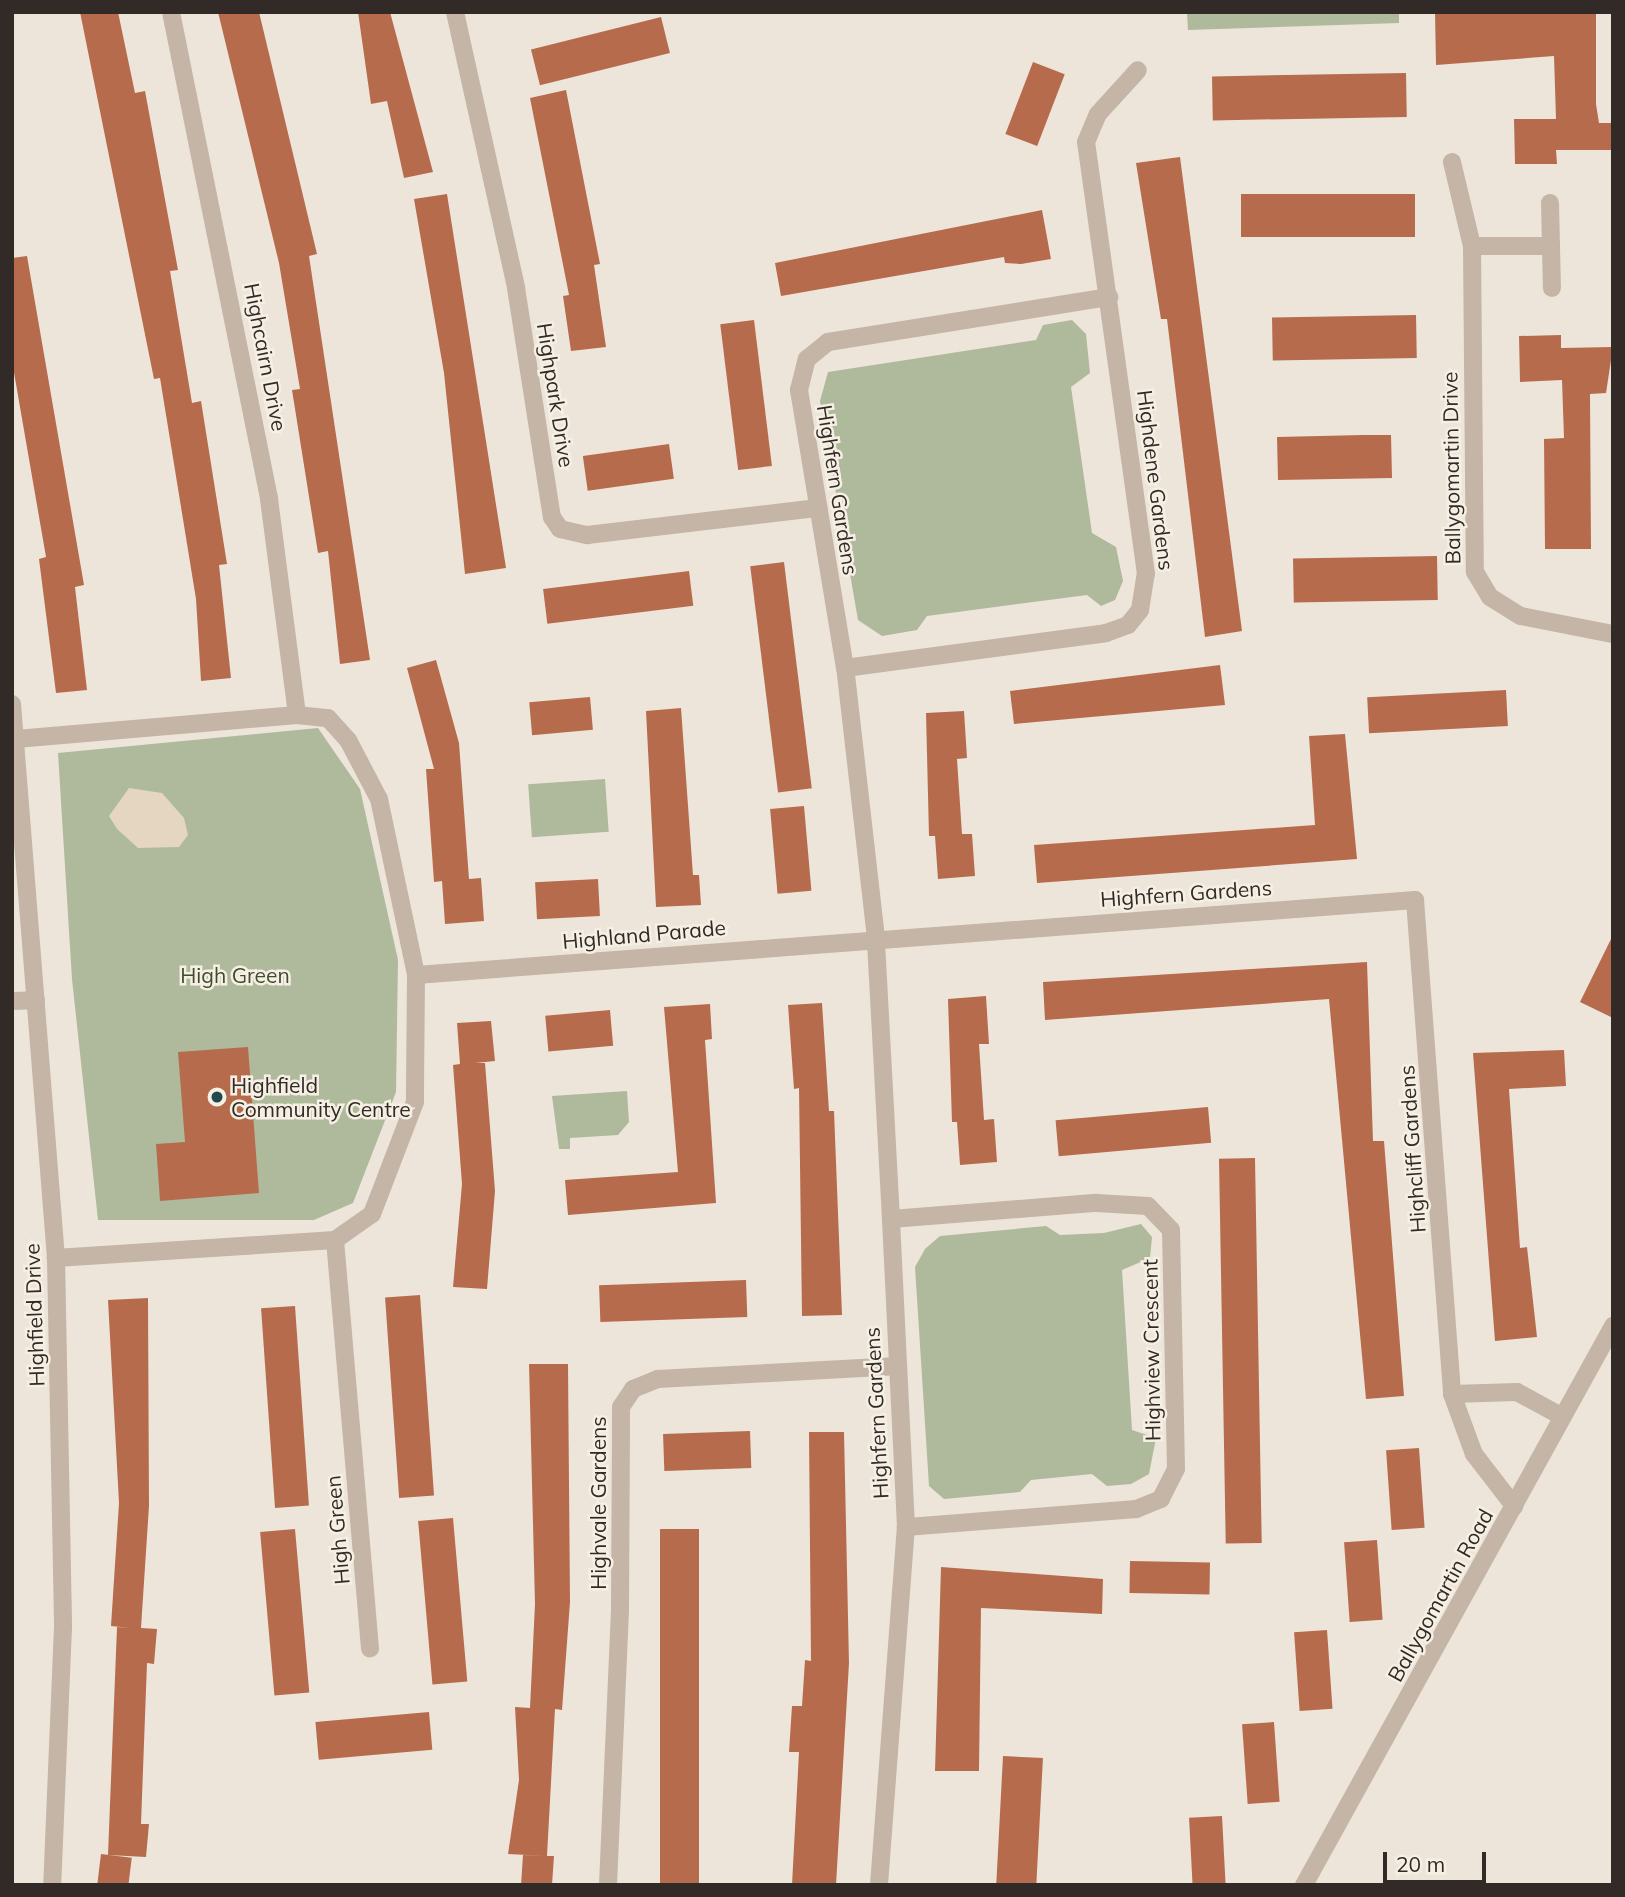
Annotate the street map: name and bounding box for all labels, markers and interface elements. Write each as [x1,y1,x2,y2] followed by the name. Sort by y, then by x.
[239,281,293,433] street label: Highcairn Drive
[532,321,580,469] street label: Highpark Drive
[1437,371,1465,565] street label: Ballygomartin Drive
[1132,388,1180,572] street label: Highdene Gardens
[812,403,864,577] street label: Highfern Gardens
[1099,874,1273,912] street label: Highfern Gardens
[561,914,727,954] street label: Highland Parade
[180,962,290,988] park label: High Green
[1394,1064,1430,1234] street label: Highcliff Gardens
[231,1072,411,1122] place label: Highfield Community Centre
[209,1089,225,1105] marker: Highfield Community Centre
[19,1243,49,1387] street label: Highfield Drive
[1137,1259,1165,1441] street label: Highview Crescent
[859,1327,893,1499] street label: Highfern Gardens
[585,1416,611,1590] street label: Highvale Gardens
[320,1474,354,1586] street label: High Green
[1382,1504,1498,1686] street label: Ballygomartin Road
[1387,1838,1490,1882] scale bar
[1396,1851,1445,1877] text: 20 m

